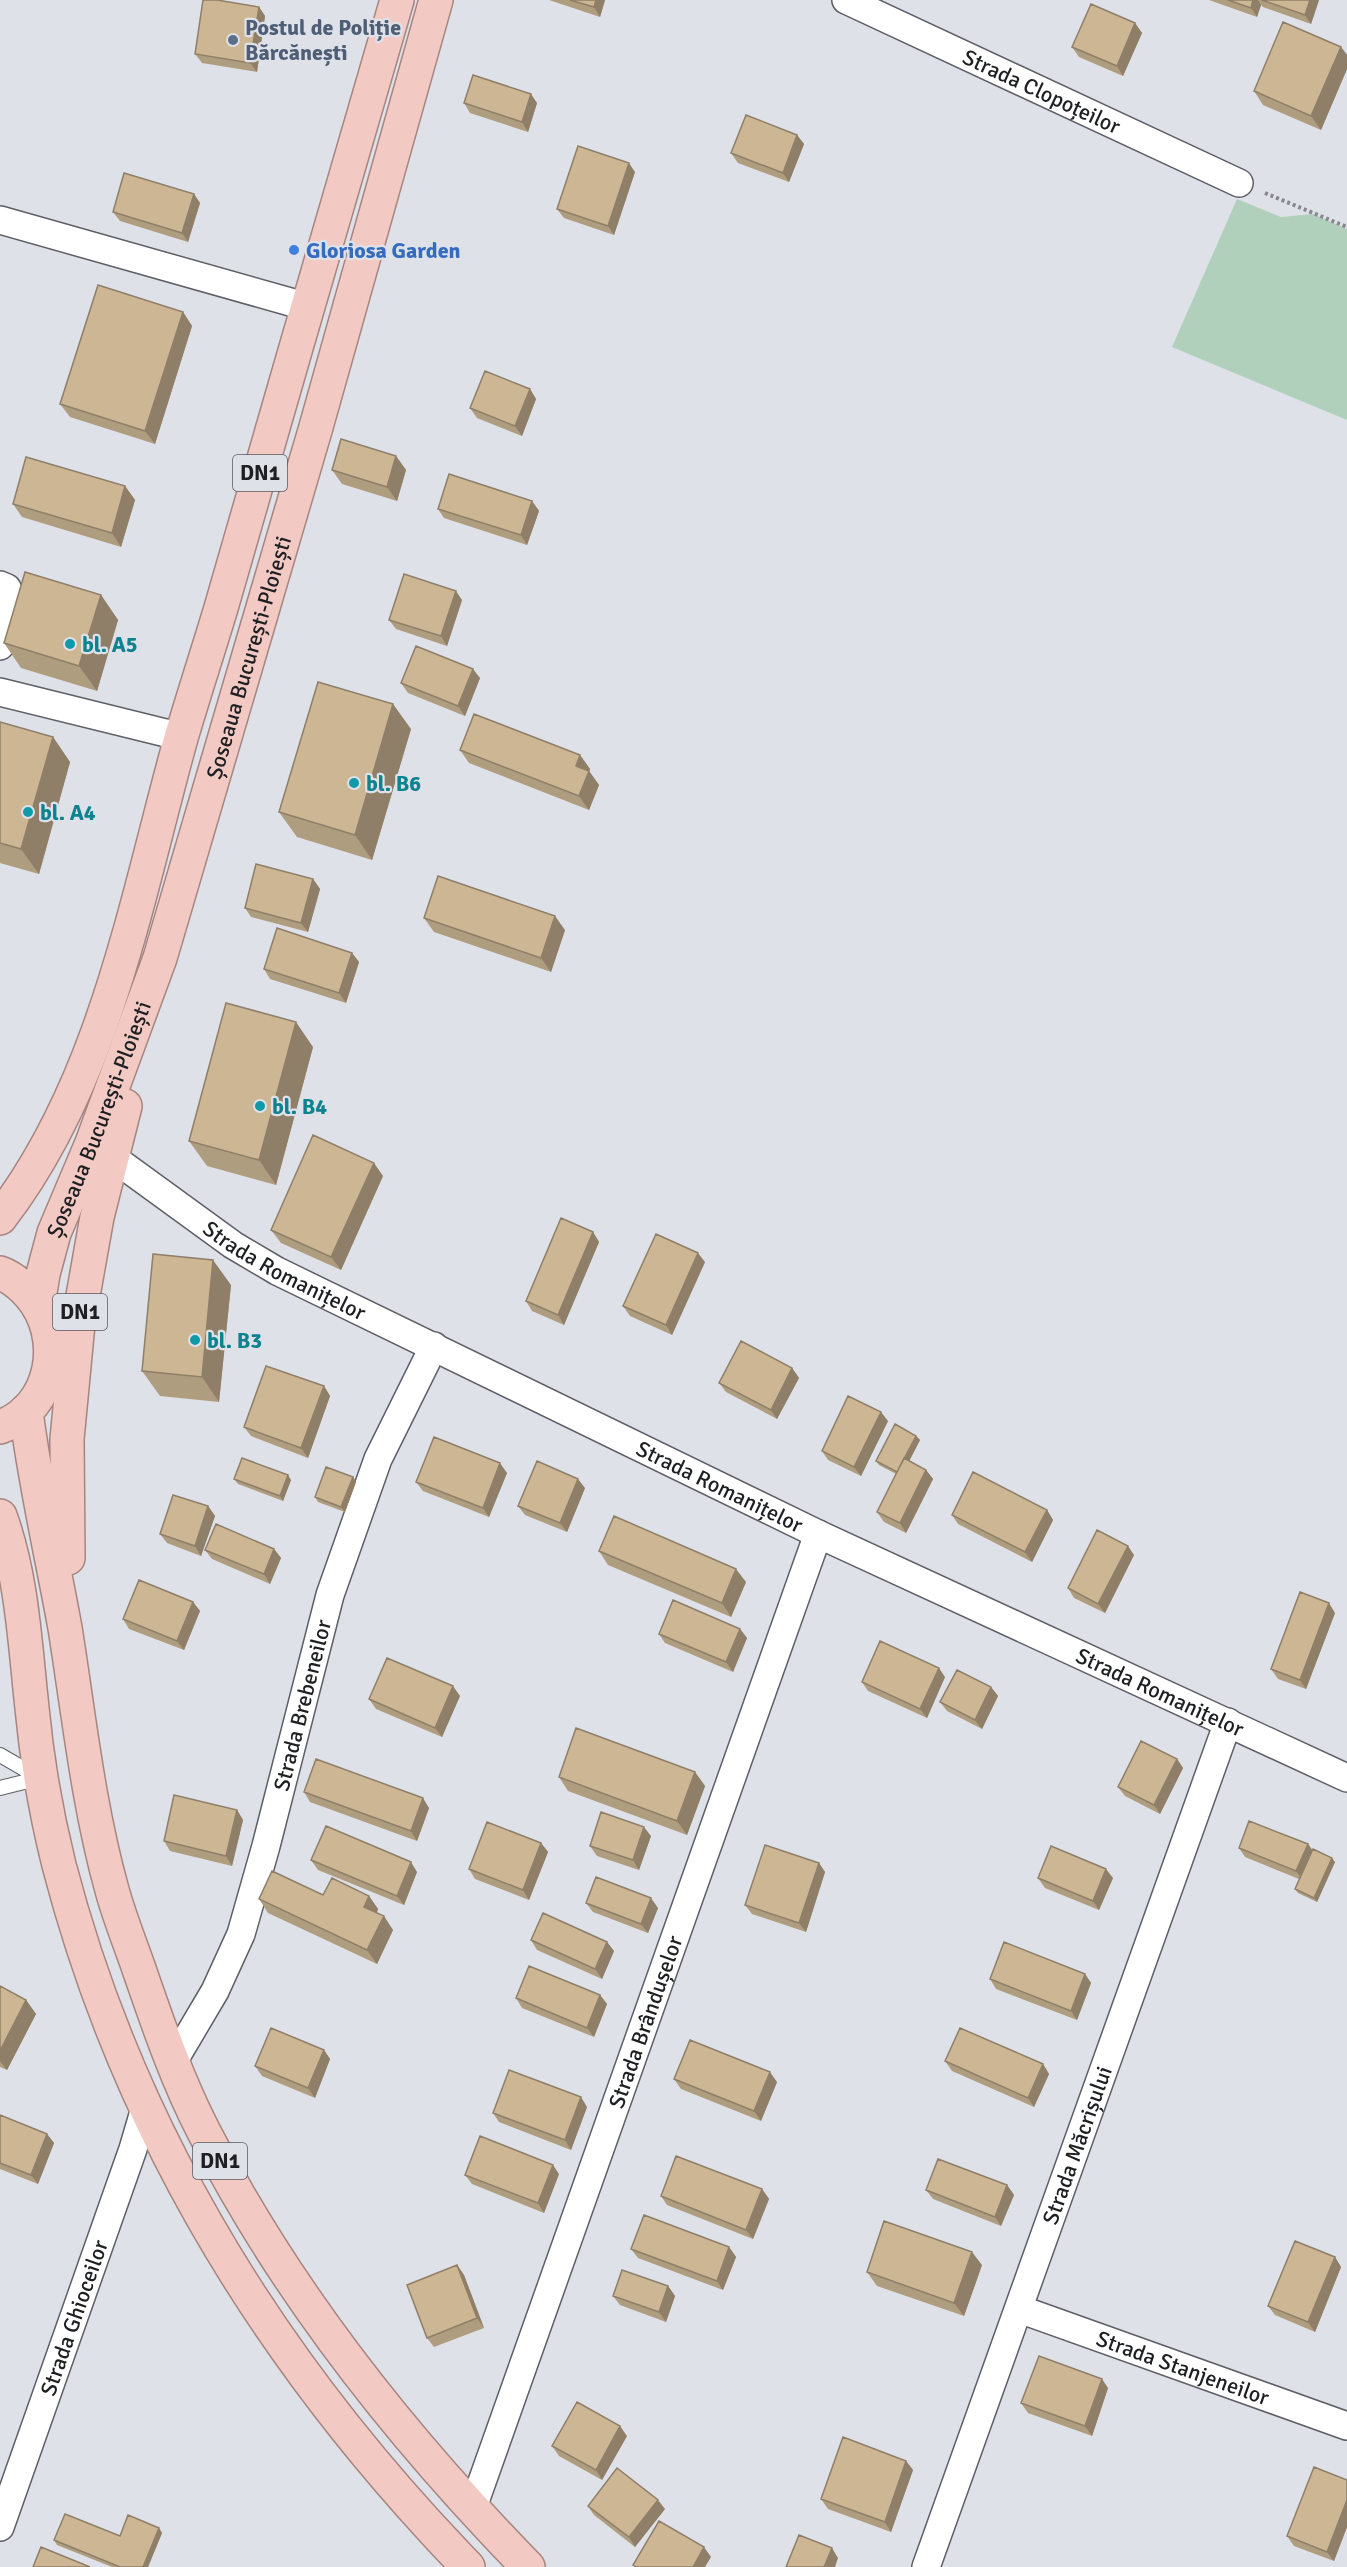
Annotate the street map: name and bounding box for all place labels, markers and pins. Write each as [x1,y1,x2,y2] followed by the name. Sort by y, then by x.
[245,14,401,67] place label: Postul de Poliție Bărcănești
[226,33,240,47] marker: Postul de Poliție Bărcănești
[306,237,461,264] place label: Gloriosa Garden
[287,243,301,257] marker: Gloriosa Garden
[82,631,138,658] place label: bl. A5
[63,637,77,651] marker: bl. A5
[366,770,421,797] place label: bl. B6
[347,776,361,790] marker: bl. B6
[40,799,96,826] place label: bl. A4
[21,805,35,819] marker: bl. A4
[272,1093,327,1120] place label: bl. B4
[253,1099,267,1113] marker: bl. B4
[207,1327,262,1354] place label: bl. B3
[188,1333,202,1347] marker: bl. B3

